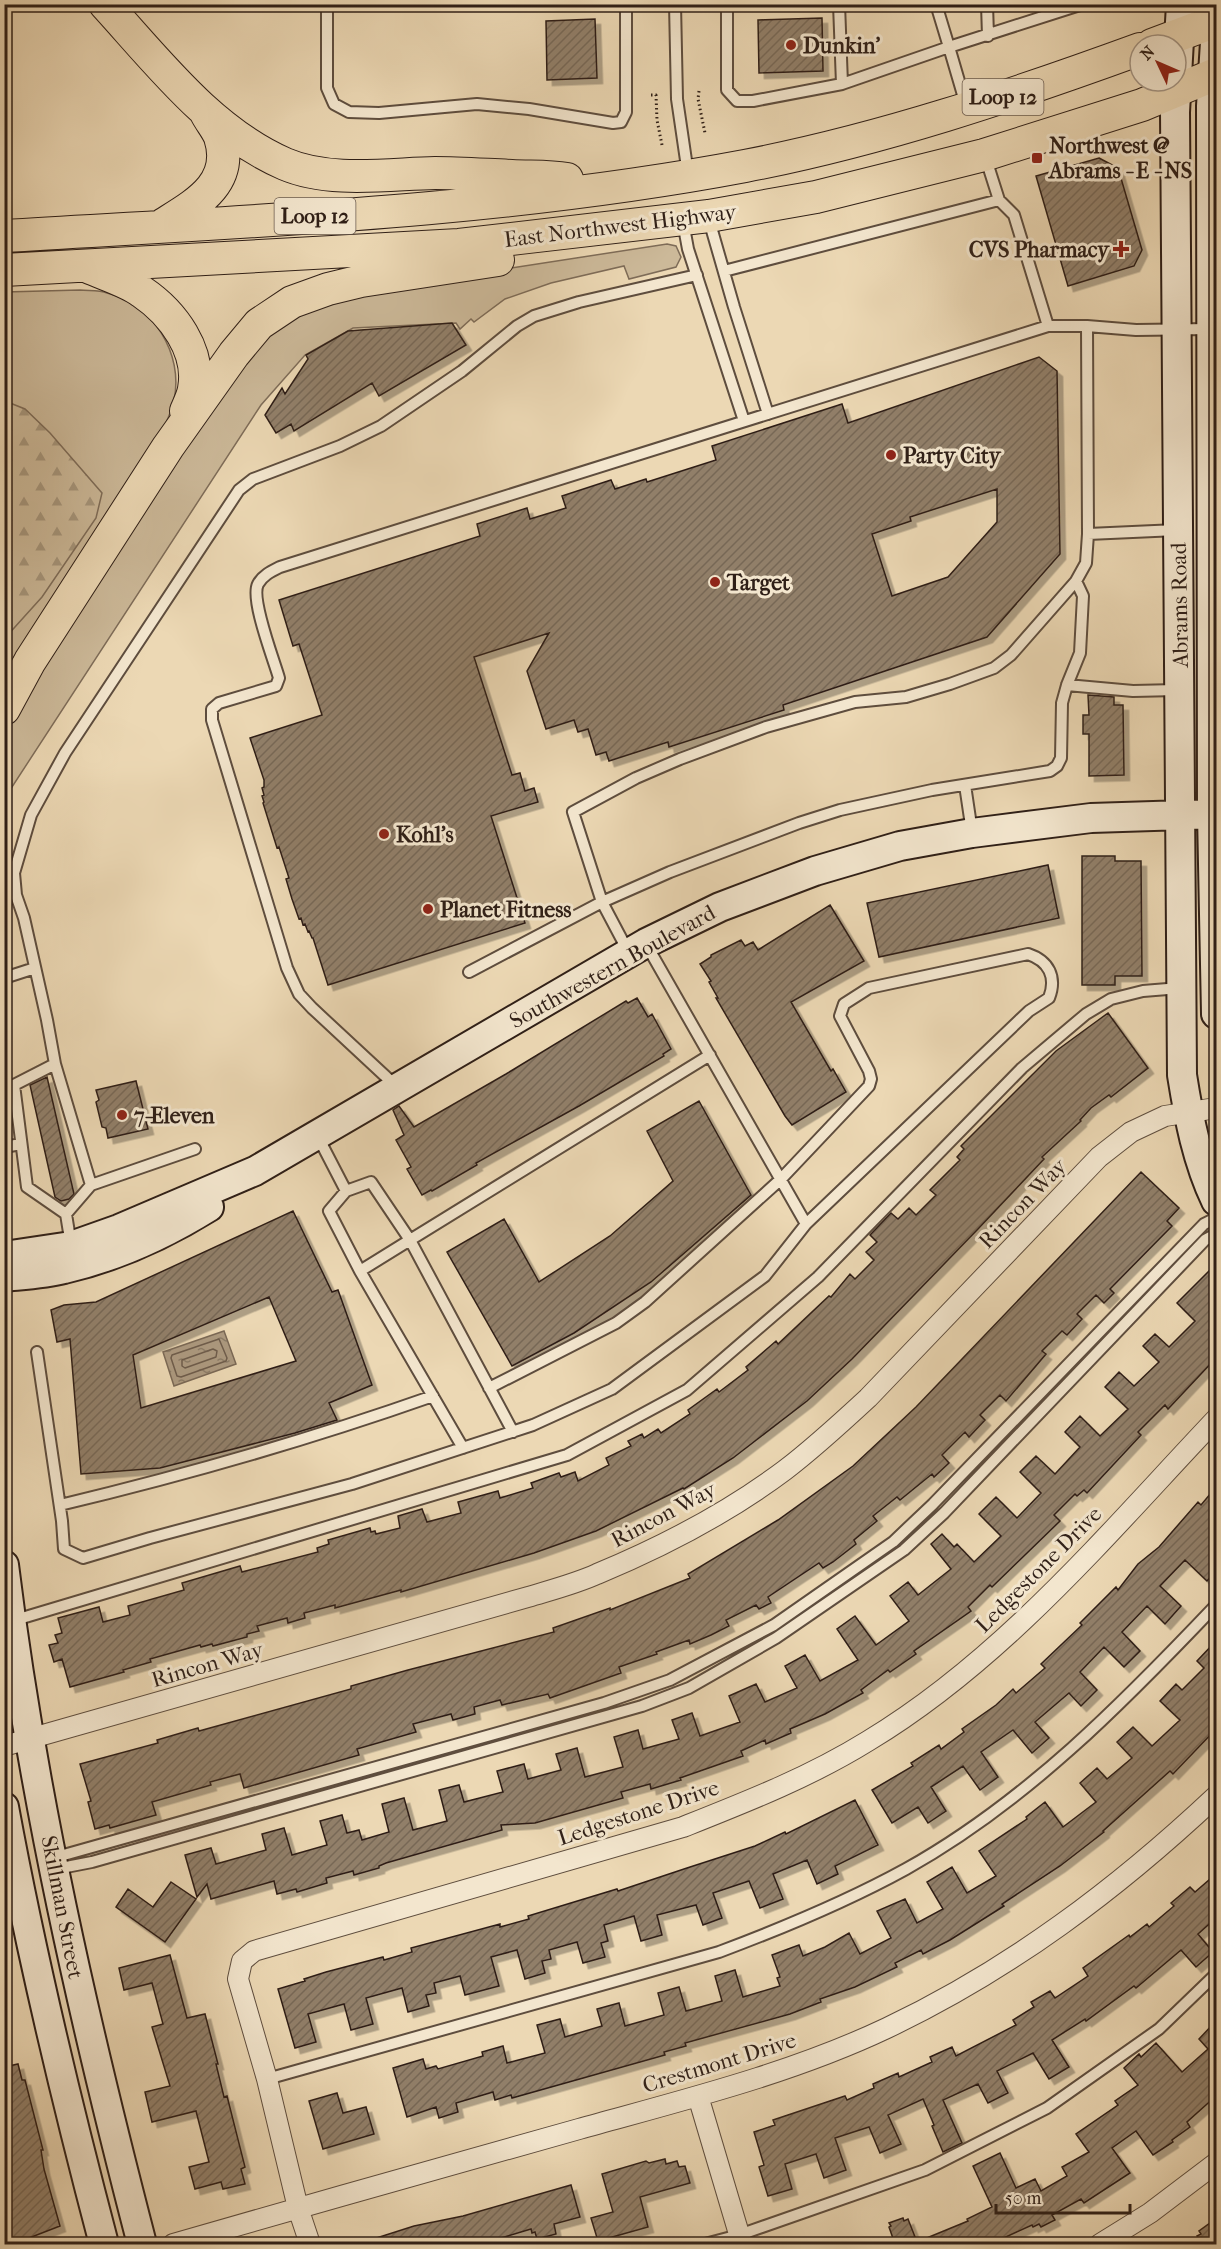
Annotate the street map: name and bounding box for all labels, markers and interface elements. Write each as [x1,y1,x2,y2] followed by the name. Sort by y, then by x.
[803,33,880,59] place label: Dunkin'
[1128,33,1188,93] north arrow
[784,38,798,52] marker: Dunkin'
[1137,41,1159,64] text: N
[962,79,1044,115] road number: Loop 12
[1047,133,1192,184] place label: Northwest @ Abrams - E - NS
[1030,151,1044,165] marker: Northwest @ Abrams - E - NS
[274,198,356,234] road number: Loop 12
[503,199,739,253] street label: East Northwest Highway
[969,237,1110,263] place label: CVS Pharmacy
[1114,242,1128,256] marker: CVS Pharmacy
[903,443,1002,469] place label: Party City
[884,448,898,462] marker: Party City
[1166,541,1194,669] street label: Abrams Road
[726,570,791,596] place label: Target
[708,575,722,589] marker: Target
[396,822,454,848] place label: Kohl's
[377,827,391,841] marker: Kohl's
[440,897,571,923] place label: Planet Fitness
[505,899,721,1034] street label: Southwestern Boulevard
[421,902,435,916] marker: Planet Fitness
[133,1103,215,1129] place label: 7-Eleven
[115,1108,129,1122] marker: 7-Eleven
[973,1152,1073,1254] street label: Rincon Way
[607,1476,721,1553] street label: Rincon Way
[970,1501,1107,1638] street label: Ledgestone Drive
[148,1636,267,1693] street label: Rincon Way
[554,1775,722,1851] street label: Ledgestone Drive
[35,1833,89,1981] street label: Skillman Street
[639,2027,799,2099] street label: Crestmont Drive
[996,2177,1130,2215] scale bar
[1005,2188,1042,2209] text: 50 m

